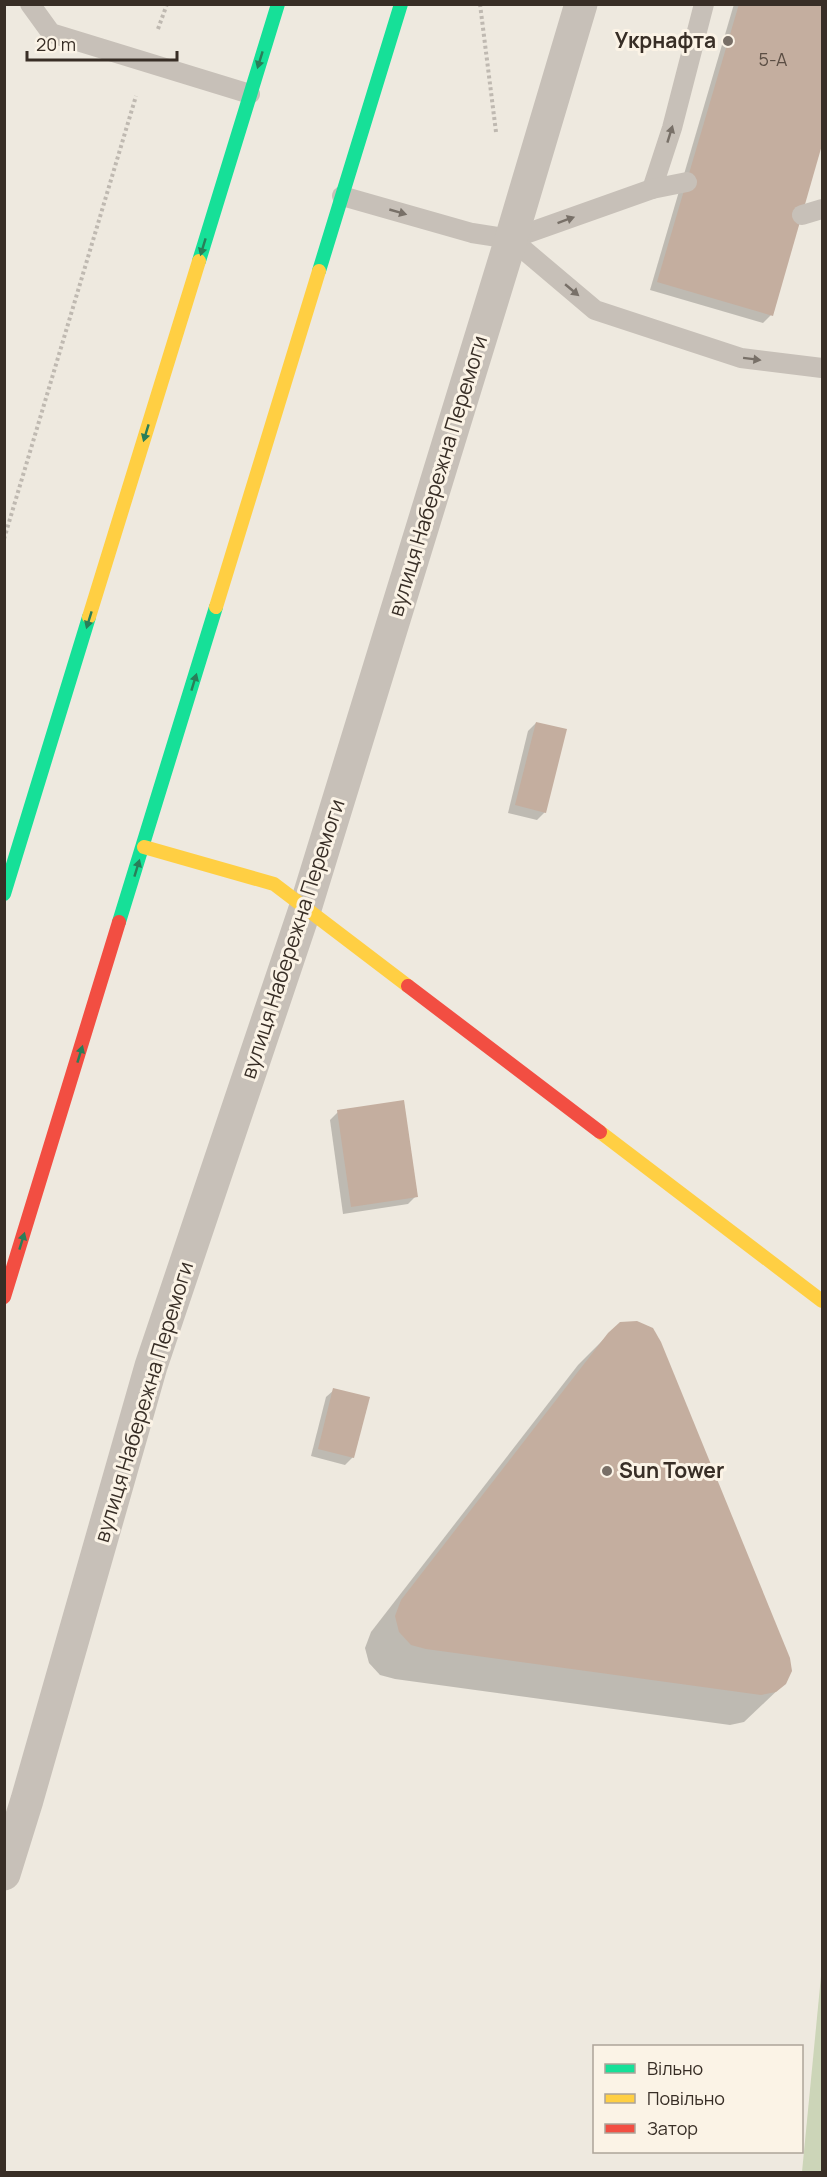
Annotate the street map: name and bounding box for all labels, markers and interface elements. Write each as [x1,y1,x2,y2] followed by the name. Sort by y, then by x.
[27,24,177,62] scale bar
[615,26,716,54] place label: Укрнафта
[36,32,76,56] text: 20 m
[721,34,735,48] marker: Укрнафта
[759,47,788,71] house number: 5-А
[255,51,265,69] one-way arrow
[665,125,675,143] one-way arrow
[389,208,407,217] one-way arrow
[557,214,575,224] one-way arrow
[198,238,207,256] one-way arrow
[564,283,579,296] one-way arrow
[381,332,493,620] street label: вулиця Набережна Перемоги
[742,354,761,364] one-way arrow
[141,424,150,442] one-way arrow
[84,611,93,629] one-way arrow
[190,673,199,691] one-way arrow
[234,795,351,1082] street label: вулиця Набережна Перемоги
[133,859,142,877] one-way arrow
[75,1045,85,1063] one-way arrow
[18,1232,27,1250] one-way arrow
[87,1258,199,1546] street label: вулиця Набережна Перемоги
[619,1456,724,1484] place label: Sun Tower
[600,1464,614,1478] marker: Sun Tower
[593,2045,803,2153] legend
[647,2056,703,2080] text: Вільно
[647,2086,725,2110] text: Повільно
[647,2116,698,2140] text: Затор

